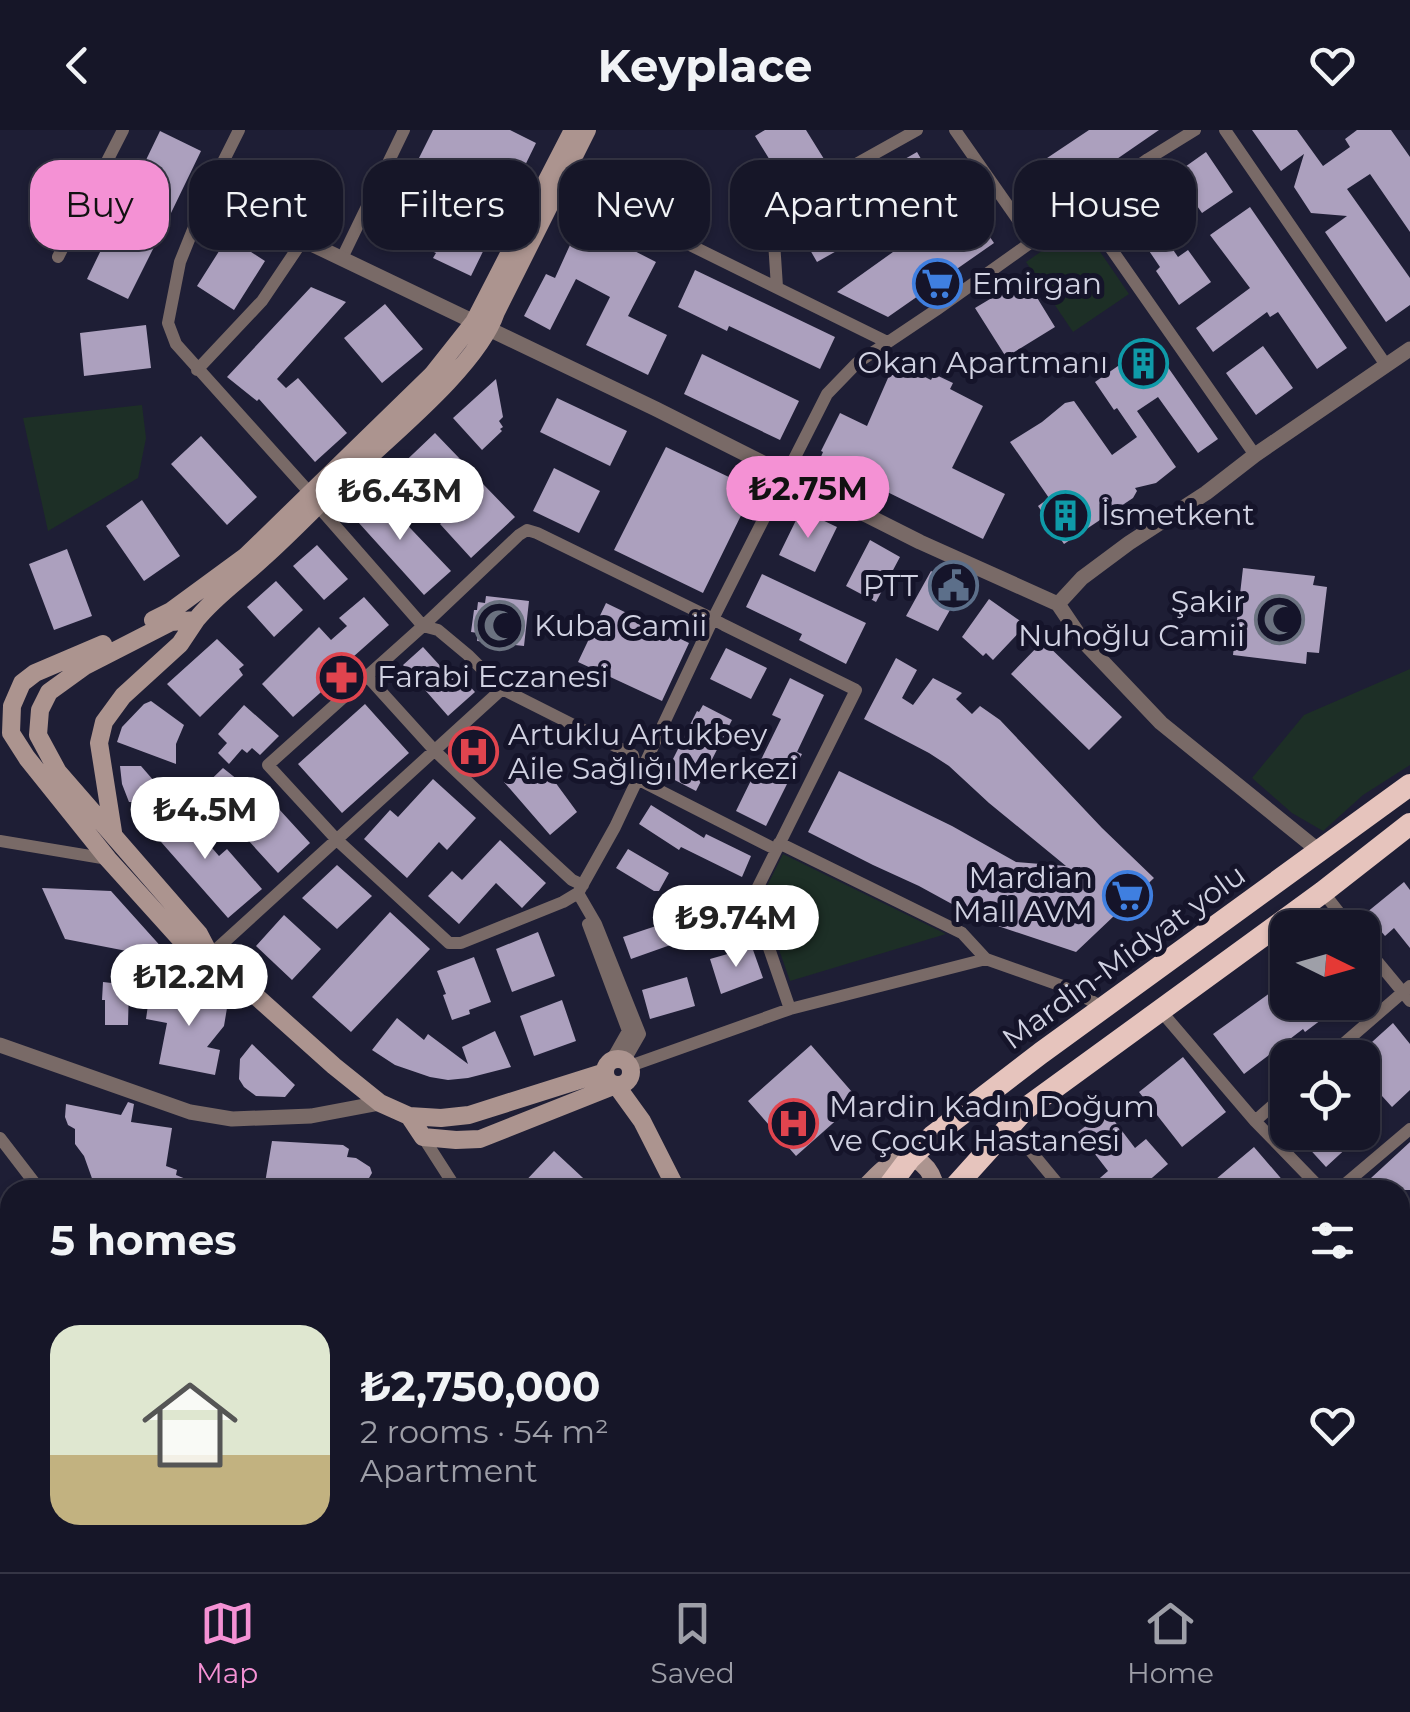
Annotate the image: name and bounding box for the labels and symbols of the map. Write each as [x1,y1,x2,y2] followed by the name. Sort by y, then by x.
[911,258,963,310] supermarket icon: Emirgan
[972,265,1102,302] place label: Emirgan
[1117,337,1169,389] building icon: Okan Apartmanı
[857,344,1108,381] place label: Okan Apartmanı
[727,456,889,541] pin: ₺2.75M
[319,458,481,543] pin: ₺6.43M
[1040,489,1092,541] building icon: İsmetkent
[1101,496,1255,533] place label: İsmetkent
[927,560,979,612] public building icon: PTT
[863,567,919,604] place label: PTT
[1018,583,1245,654] place label: Şakir Nuhoğlu Camii
[1254,593,1306,645] mosque icon: Şakir Nuhoğlu Camii
[473,600,525,652] mosque icon: Kuba Camii
[534,607,707,644] place label: Kuba Camii
[316,651,368,703] pharmacy icon: Farabi Eczanesi
[377,658,608,695] place label: Farabi Eczanesi
[508,716,798,787] place label: Artuklu Artukbey Aile Sağlığı Merkezi
[447,726,499,778] hospital icon: Artuklu Artukbey Aile Sağlığı Merkezi
[135,777,275,862] pin: ₺4.5M
[995,856,1252,1057] street label: Mardin-Midyat yolu
[953,859,1093,930] place label: Mardian Mall AVM
[1102,869,1154,921] supermarket icon: Mardian Mall AVM
[655,885,817,970] pin: ₺9.74M
[1270,910,1380,1020] north arrow
[108,944,270,1029] pin: ₺12.2M
[829,1088,1155,1159] place label: Mardin Kadın Doğum ve Çocuk Hastanesi
[768,1098,820,1150] hospital icon: Mardin Kadın Doğum ve Çocuk Hastanesi

